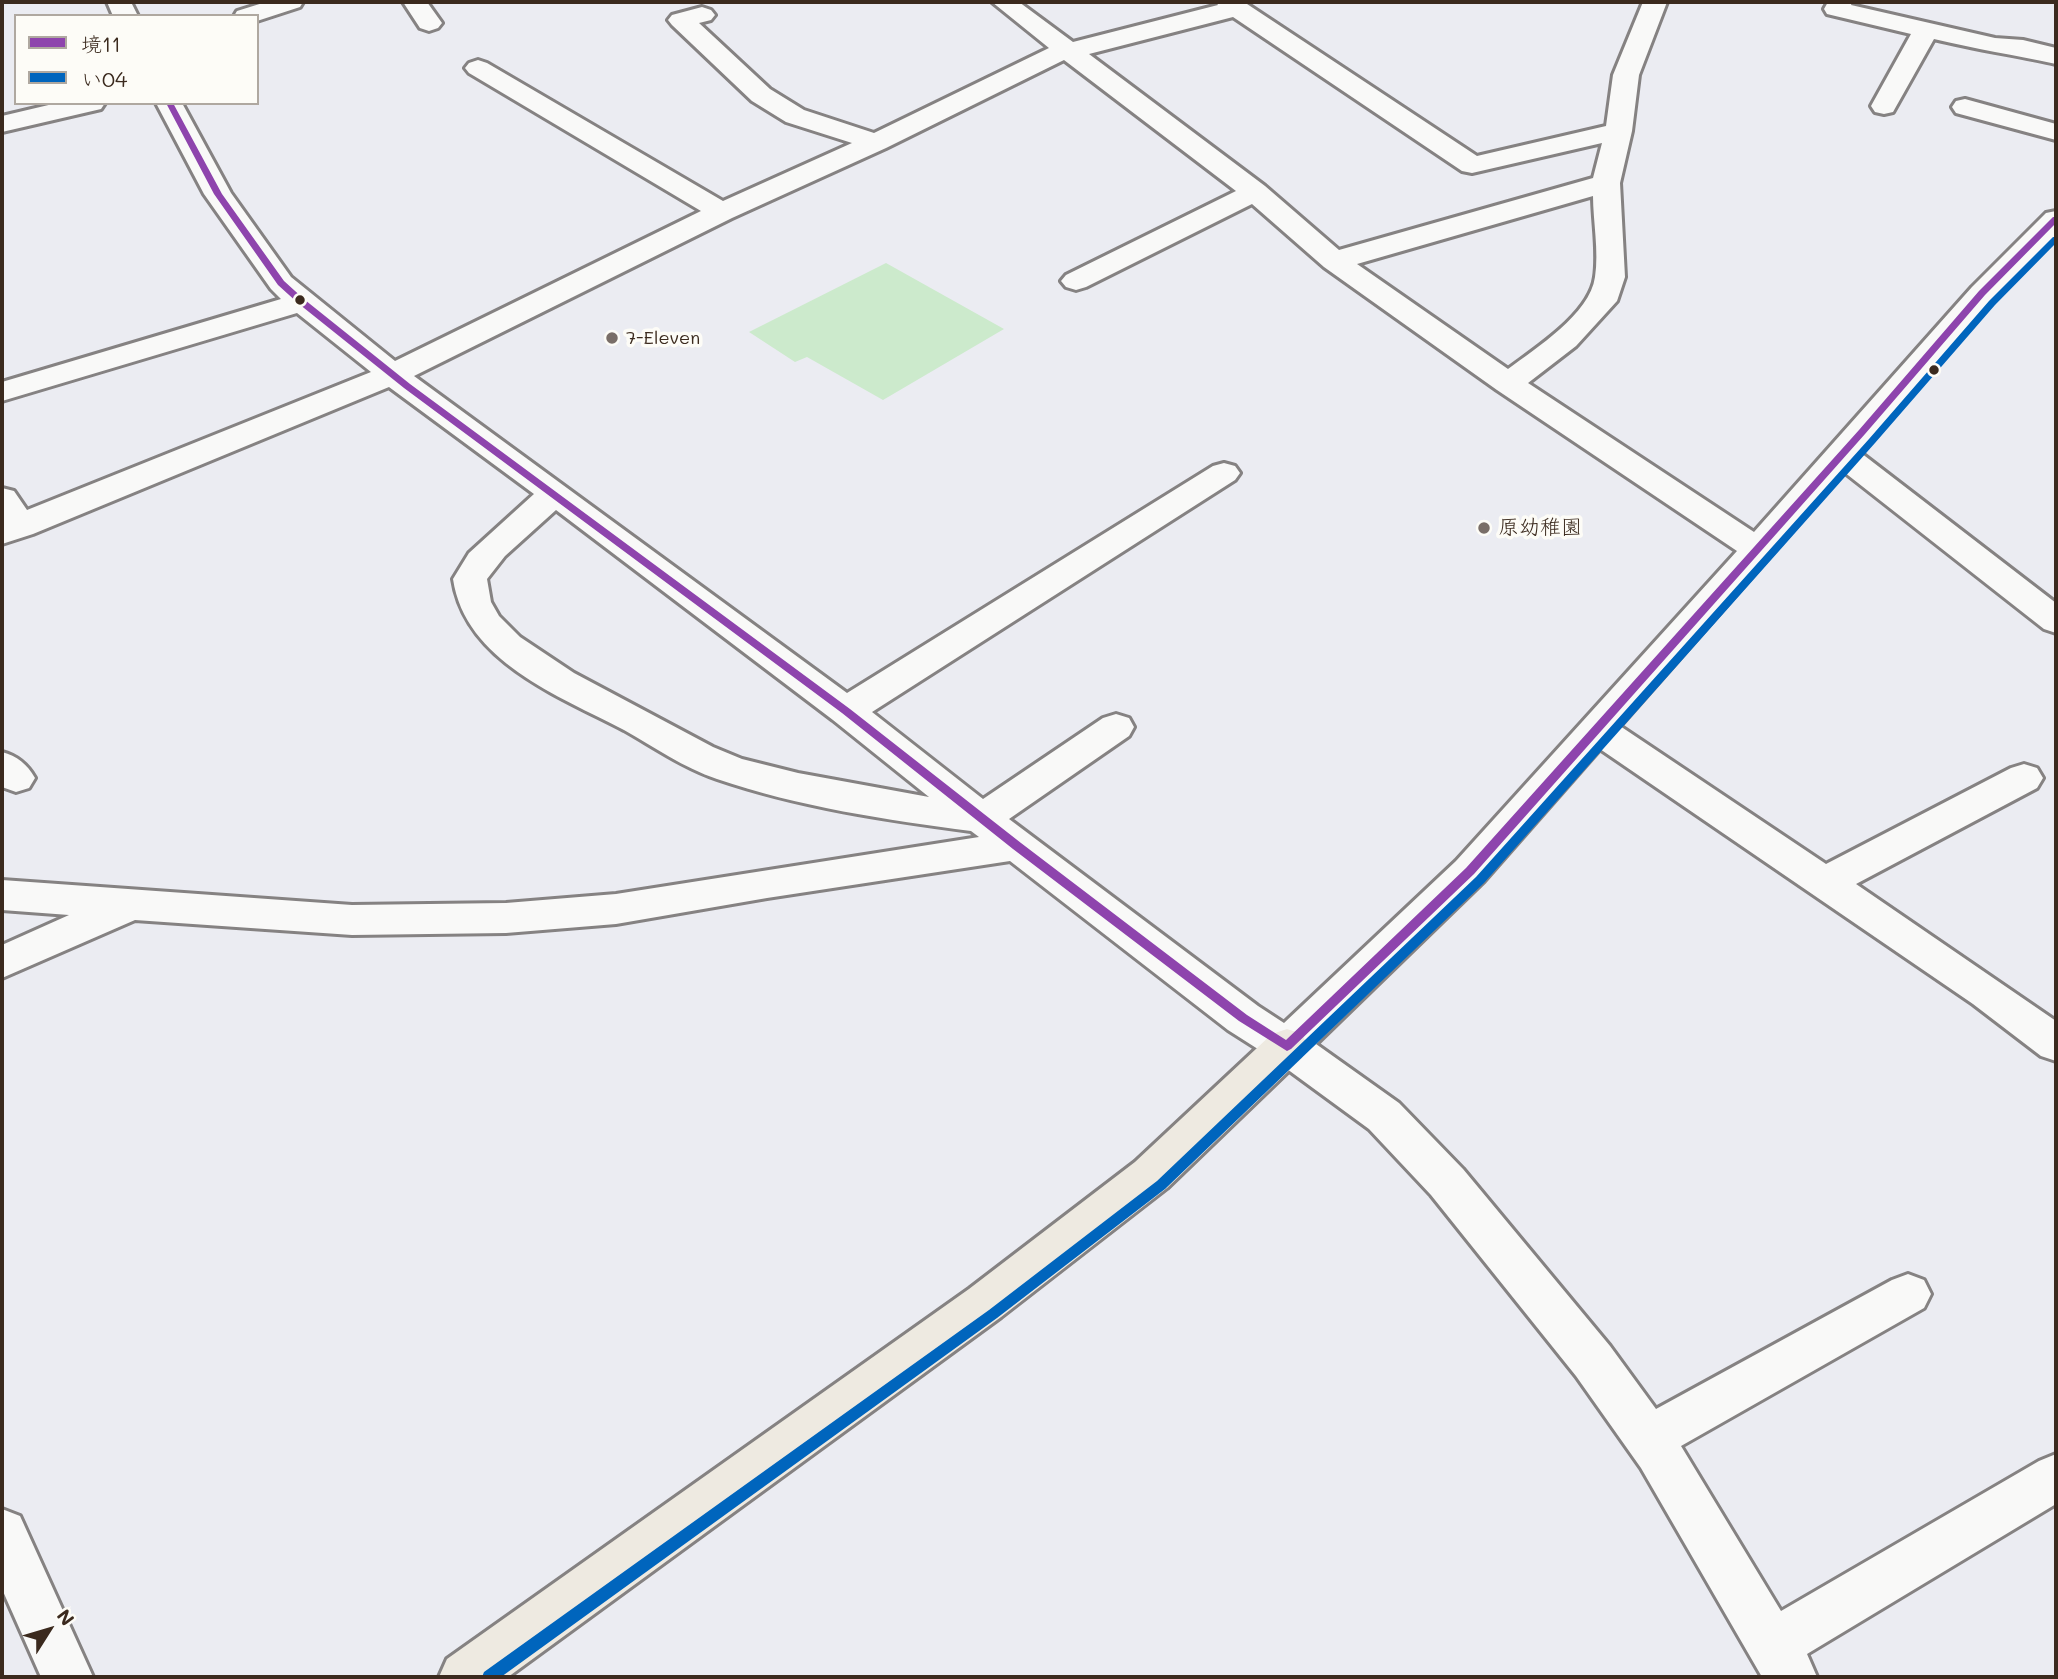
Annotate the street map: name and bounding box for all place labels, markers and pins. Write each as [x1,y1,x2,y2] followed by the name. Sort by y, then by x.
[293,293,307,307] unlabelled marker
[626,327,700,349] place label: 7-Eleven
[604,330,620,346] marker: 7-Eleven
[1927,363,1941,377] unlabelled marker
[1498,515,1582,541] place label: 原幼稚園
[1476,520,1492,536] marker: 原幼稚園

